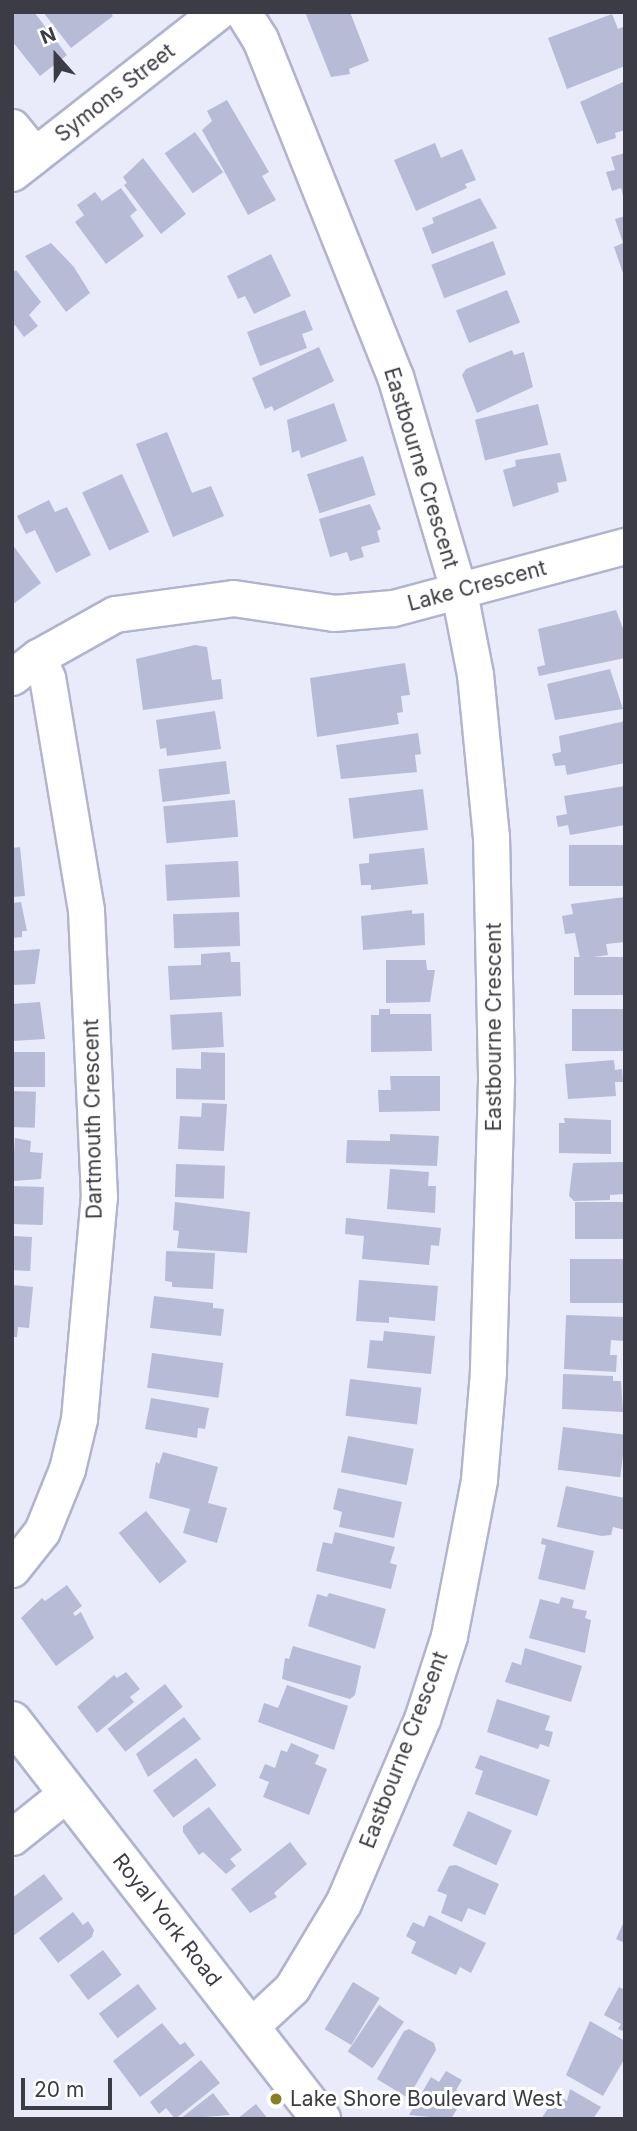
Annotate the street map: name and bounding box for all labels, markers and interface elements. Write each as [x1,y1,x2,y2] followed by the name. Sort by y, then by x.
[21,21,91,91] north arrow
[37,23,59,49] text: N
[50,38,180,148] street label: Symons Street
[378,364,464,572] street label: Eastbourne Crescent
[405,555,549,617] street label: Lake Crescent
[481,923,507,1131] street label: Eastbourne Crescent
[79,1019,107,1219] street label: Dartmouth Crescent
[355,1648,453,1852] street label: Eastbourne Crescent
[107,1849,227,1991] street label: Royal York Road
[24,2064,116,2108] scale bar
[34,2077,84,2102] text: 20 m
[290,2086,562,2112] place label: Lake Shore Boulevard West
[268,2091,284,2107] marker: Lake Shore Boulevard West

